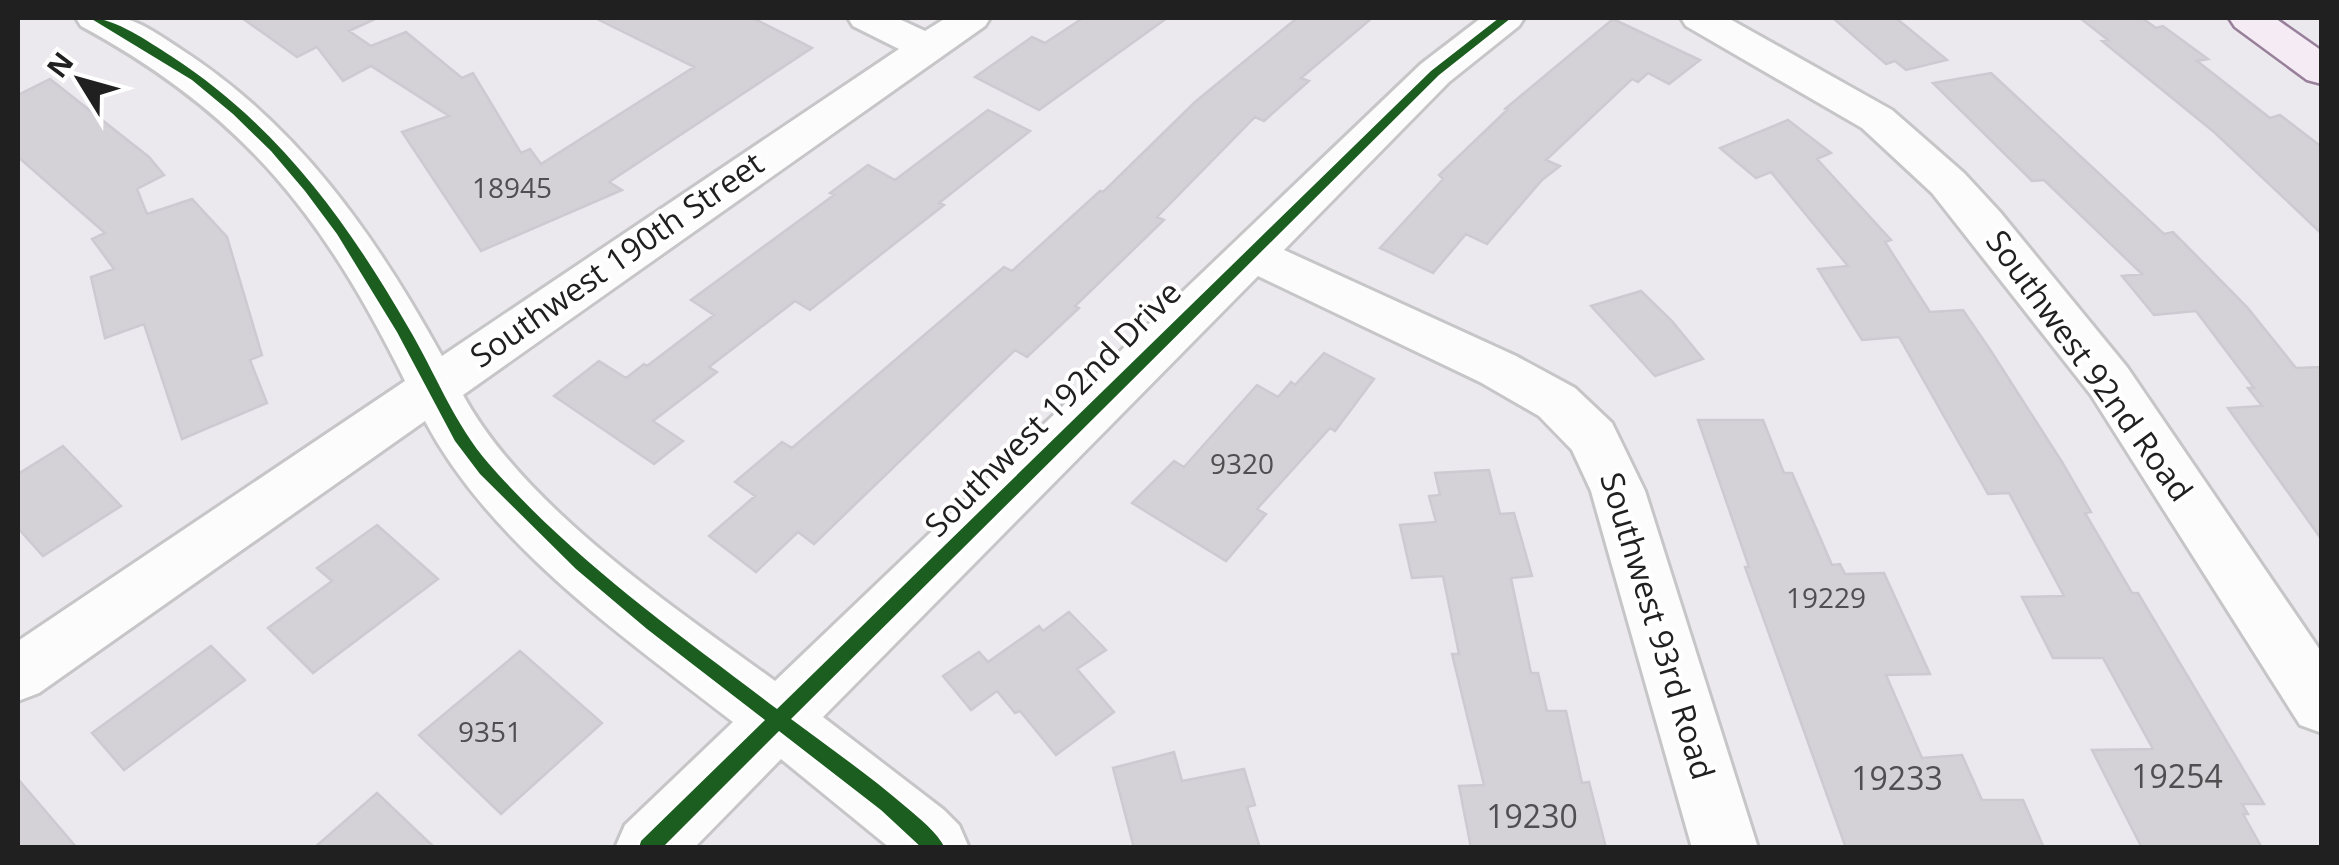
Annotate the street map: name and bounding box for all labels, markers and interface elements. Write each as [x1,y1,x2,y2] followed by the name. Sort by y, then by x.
[30,30,130,130] north arrow
[37,44,81,85] text: N
[461,141,771,376] street label: Southwest 190th Street
[472,168,552,206] house number: 18945
[1977,221,2203,509] street label: Southwest 92nd Road
[914,270,1189,545] street label: Southwest 192nd Drive
[1210,444,1274,482] house number: 9320
[1591,467,1726,784] street label: Southwest 93rd Road
[1786,578,1866,616] house number: 19229
[458,712,522,750] house number: 9351
[2131,754,2223,797] house number: 19254
[1851,756,1943,799] house number: 19233
[1486,794,1578,837] house number: 19230

